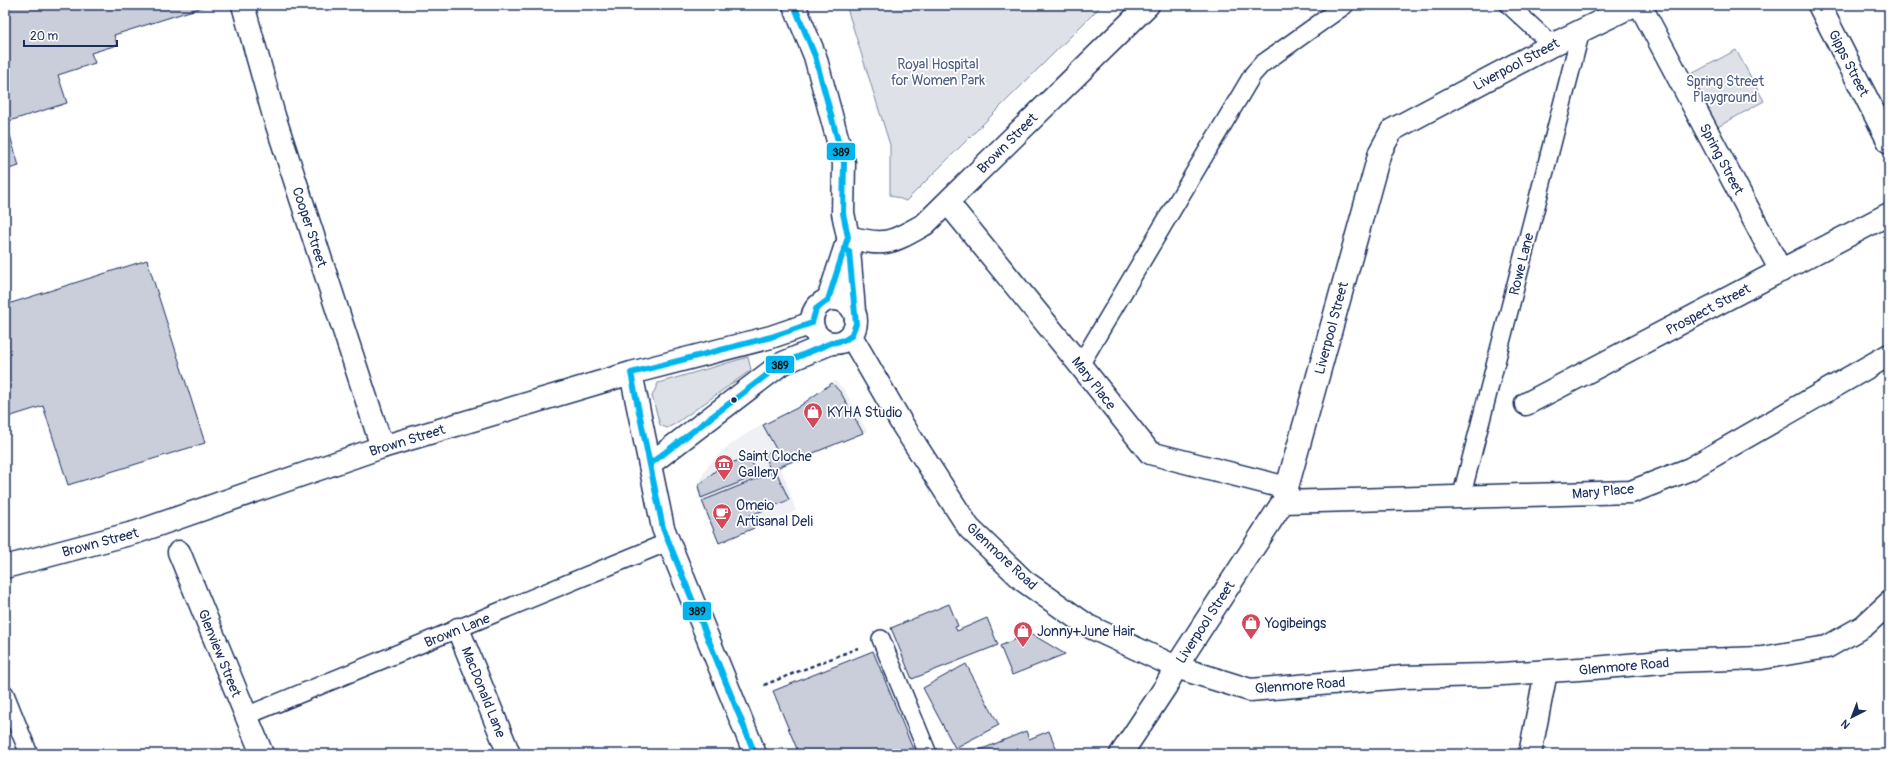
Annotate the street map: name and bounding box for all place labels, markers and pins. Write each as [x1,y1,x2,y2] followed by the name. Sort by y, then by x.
[729,395,739,405] unlabelled marker
[802,401,824,429] shop icon: KYHA Studio
[827,404,903,421] place label: KYHA Studio
[738,448,812,481] place label: Saint Cloche Gallery
[713,453,735,481] museum icon: Saint Cloche Gallery
[736,497,813,530] place label: Omeio Artisanal Deli
[711,502,733,530] cafe icon: Omeio Artisanal Deli
[1240,612,1262,640] shop icon: Yogibeings
[1264,615,1327,632] place label: Yogibeings
[1012,620,1034,648] shop icon: Jonny+June Hair
[1037,623,1135,640] place label: Jonny+June Hair

